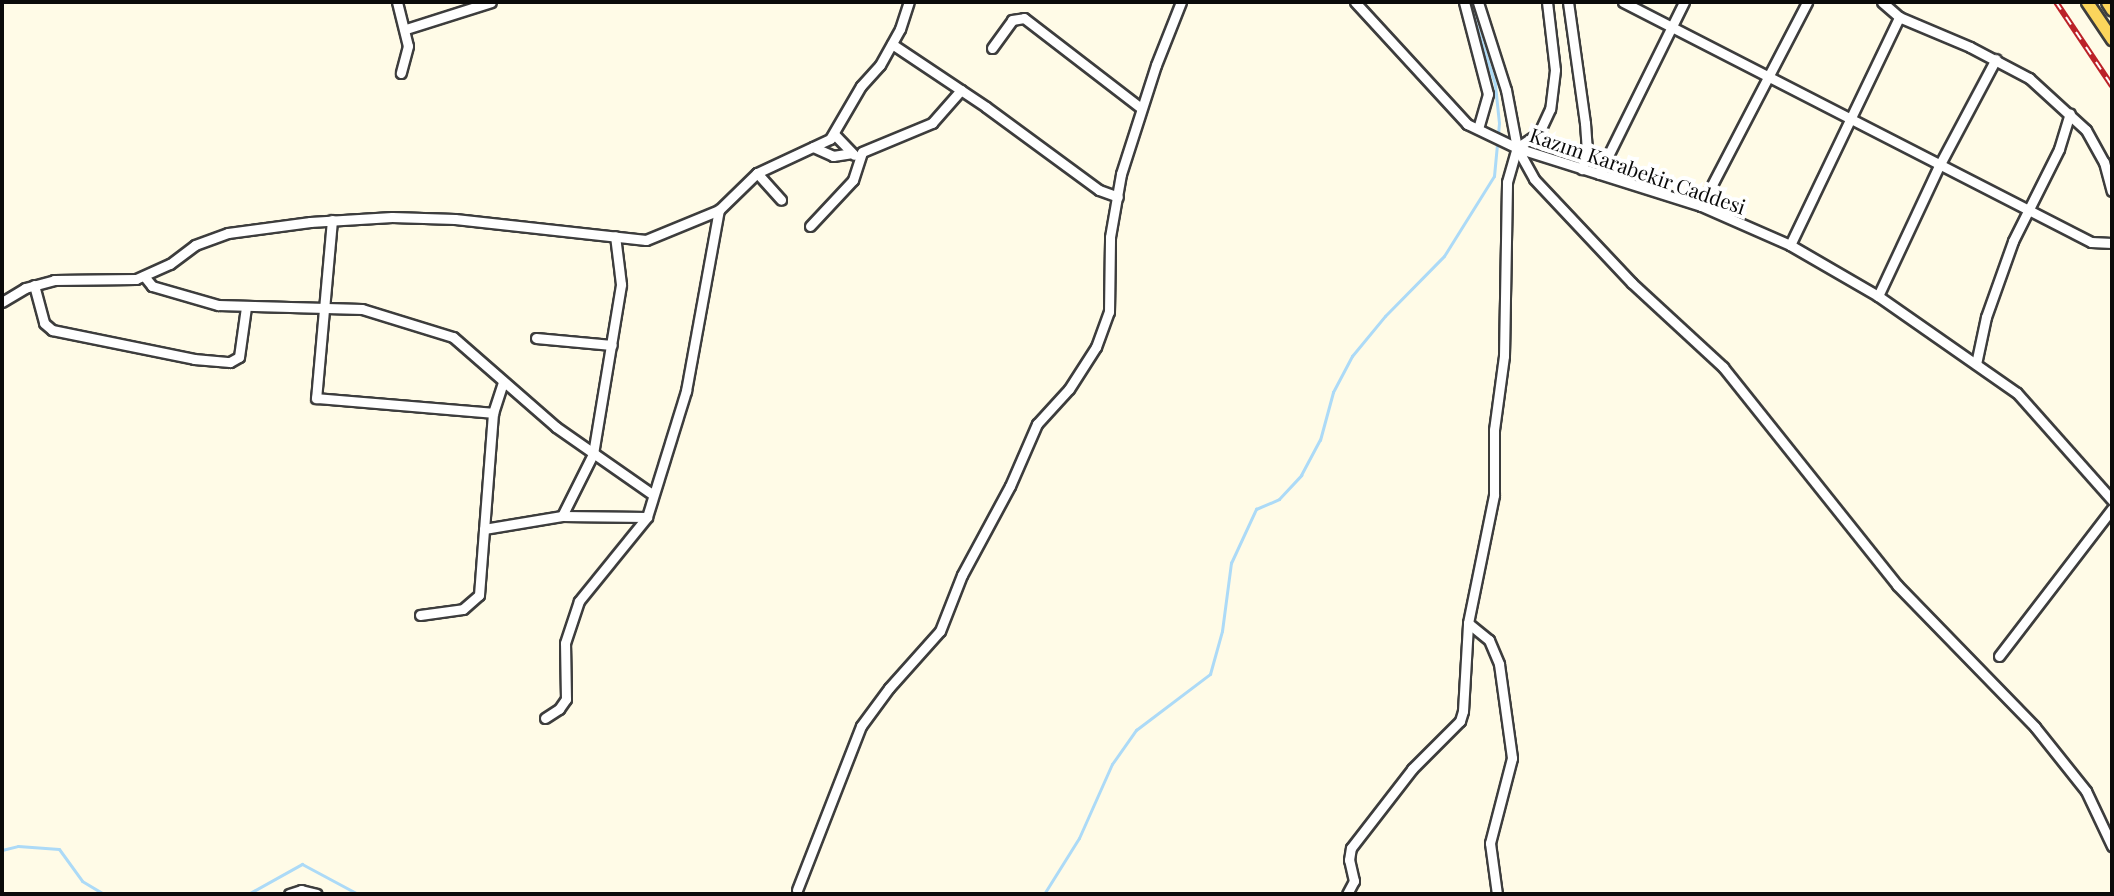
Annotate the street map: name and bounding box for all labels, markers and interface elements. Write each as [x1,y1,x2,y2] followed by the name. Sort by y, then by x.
[1527,122,1749,218] street label: Kazım Karabekir Caddesi

